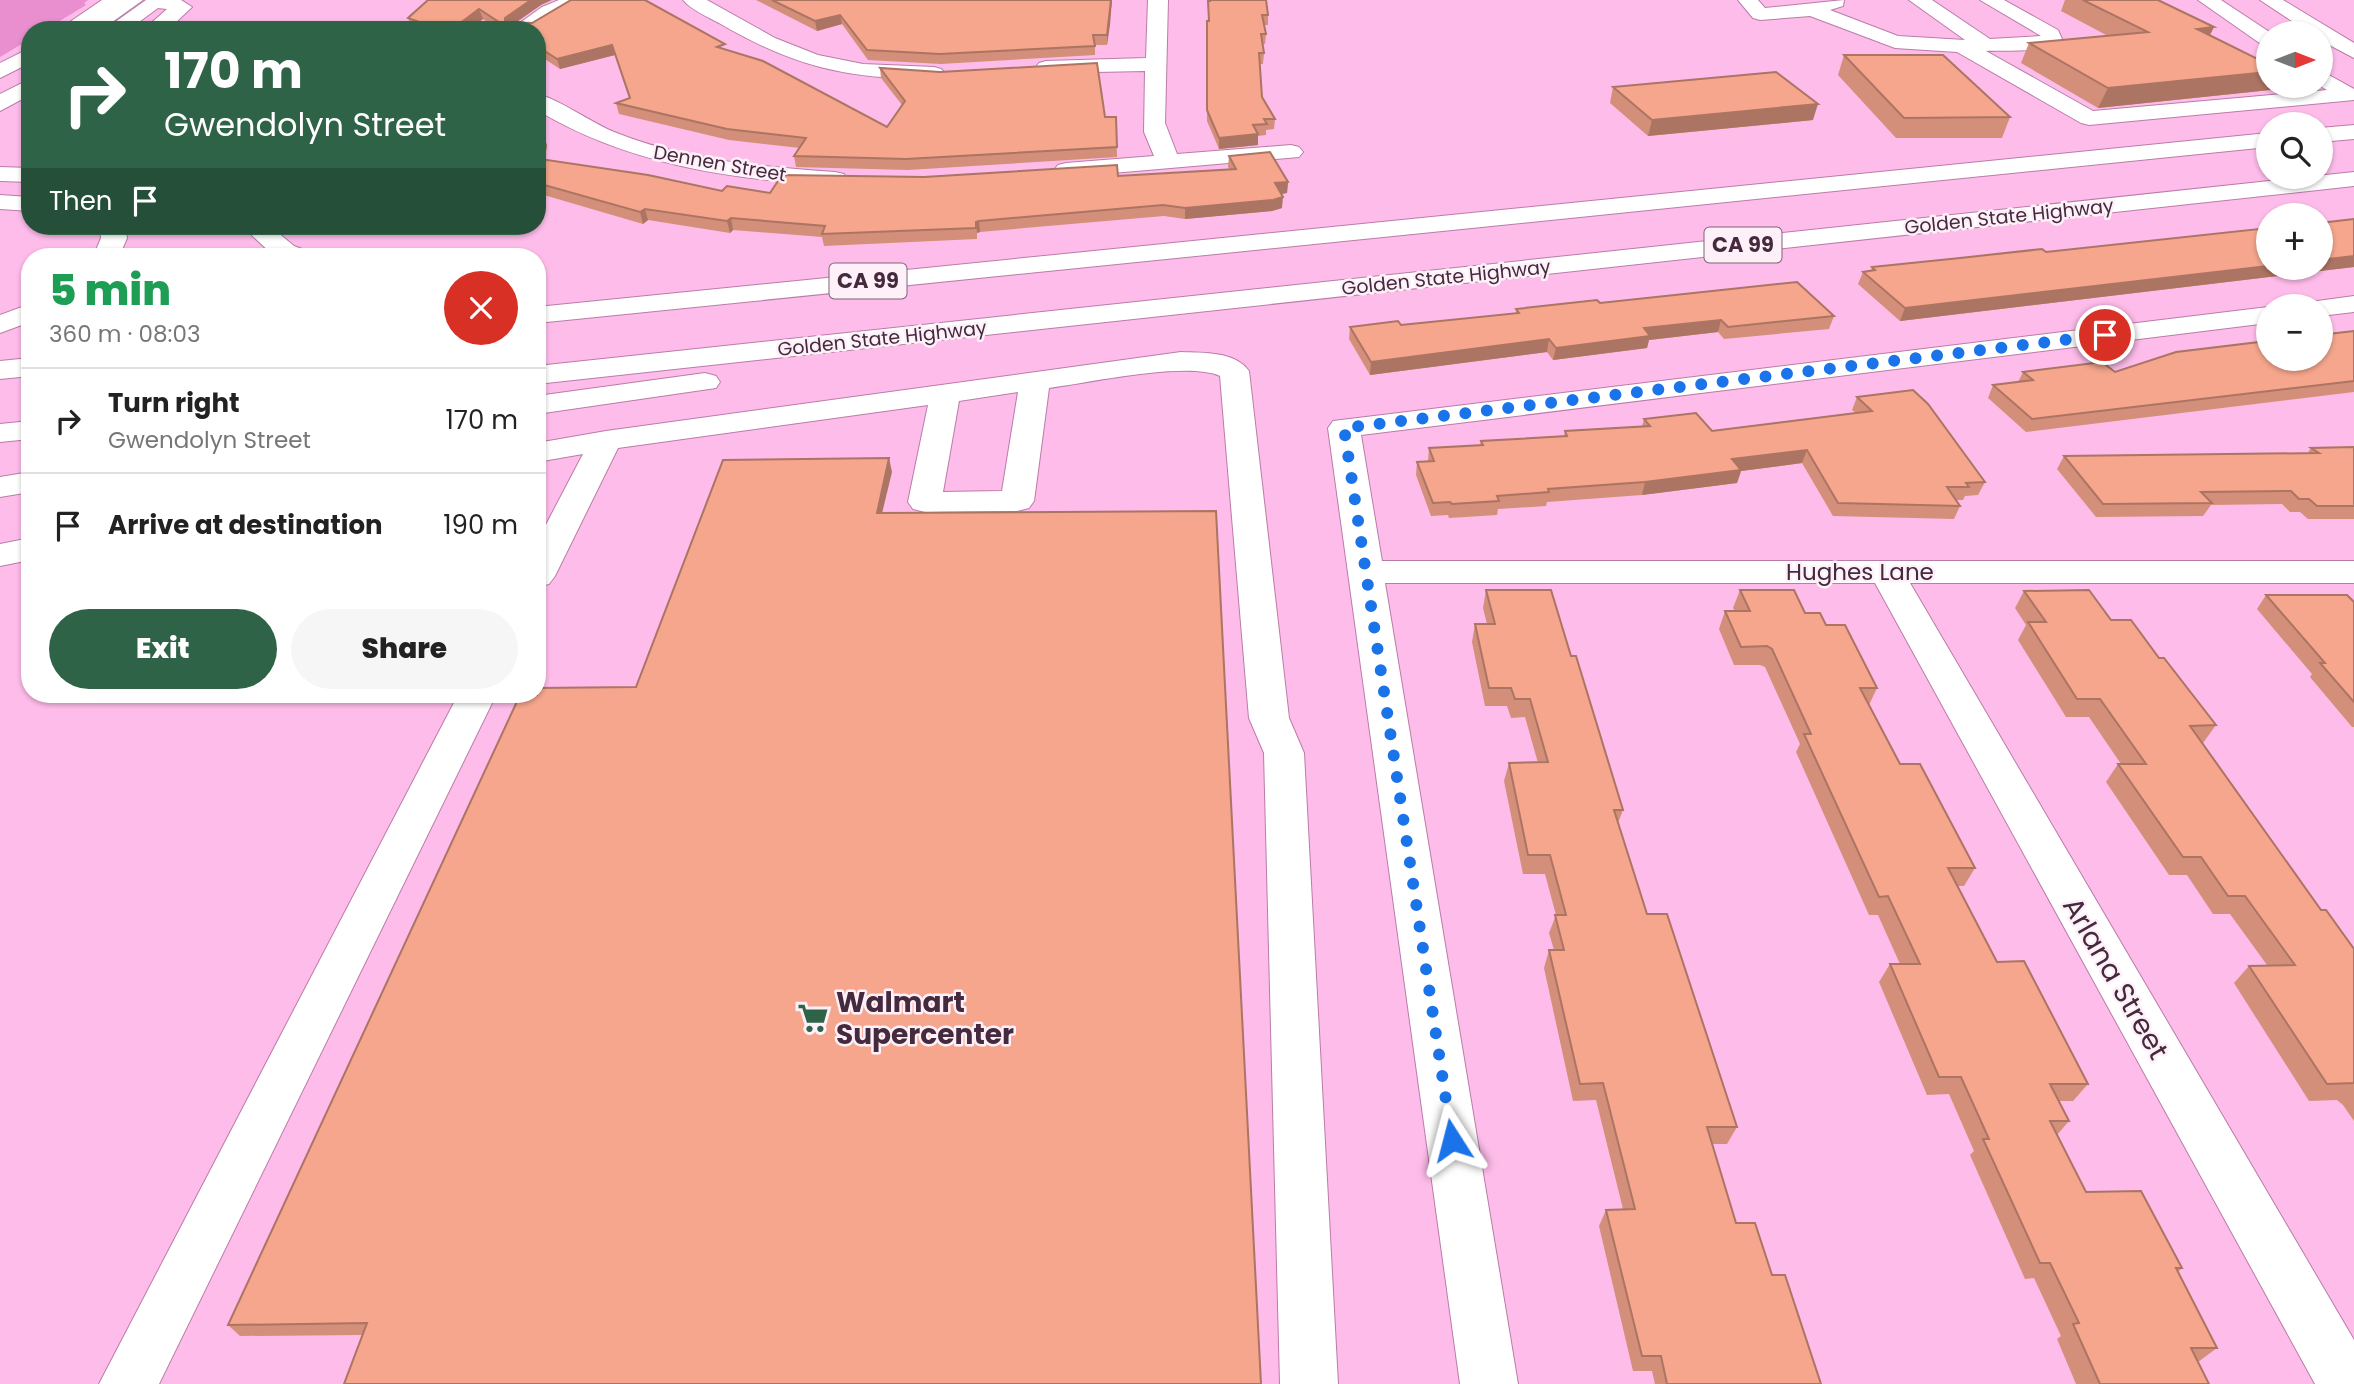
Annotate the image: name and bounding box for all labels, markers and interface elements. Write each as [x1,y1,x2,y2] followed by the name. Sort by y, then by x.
[2256,21,2333,98] north arrow
[2256,21,2333,371] map controls
[164,37,303,105] text: 170 m
[49,49,140,140] icon: right
[164,102,446,147] text: Gwendolyn Street
[2256,112,2333,189] button: search
[651,139,788,188] street label: Dennen Street
[126,182,164,220] icon: arrive
[49,183,112,219] text: Then
[1903,192,2115,241] street label: Golden State Highway
[2256,203,2333,280] button: +
[1704,228,1782,262] road number: CA 99
[1340,253,1552,302] street label: Golden State Highway
[49,261,171,320] text: 5 min
[830,264,906,298] road number: CA 99
[444,271,518,345] button: close
[2256,294,2333,371] button: −
[2075,305,2135,365] pin
[776,314,988,363] street label: Golden State Highway
[2086,316,2124,354] icon: arrive
[49,318,200,350] text: 360 m · 08:03
[108,385,240,421] text: Turn right
[49,402,87,440] icon: right
[445,402,518,438] text: 170 m
[108,424,311,456] text: Gwendolyn Street
[49,507,87,545] icon: arrive
[108,507,383,543] text: Arrive at destination
[443,507,518,543] text: 190 m
[1786,556,1934,588] street label: Hughes Lane
[49,609,277,689] button: Exit
[291,609,518,689] button: Share
[2053,890,2178,1067] street label: Arlana Street
[836,983,1014,1054] place label: Walmart Supercenter
[796,1001,830,1035] supermarket icon: Walmart Supercenter
[1415,1103,1489,1177] position arrow

